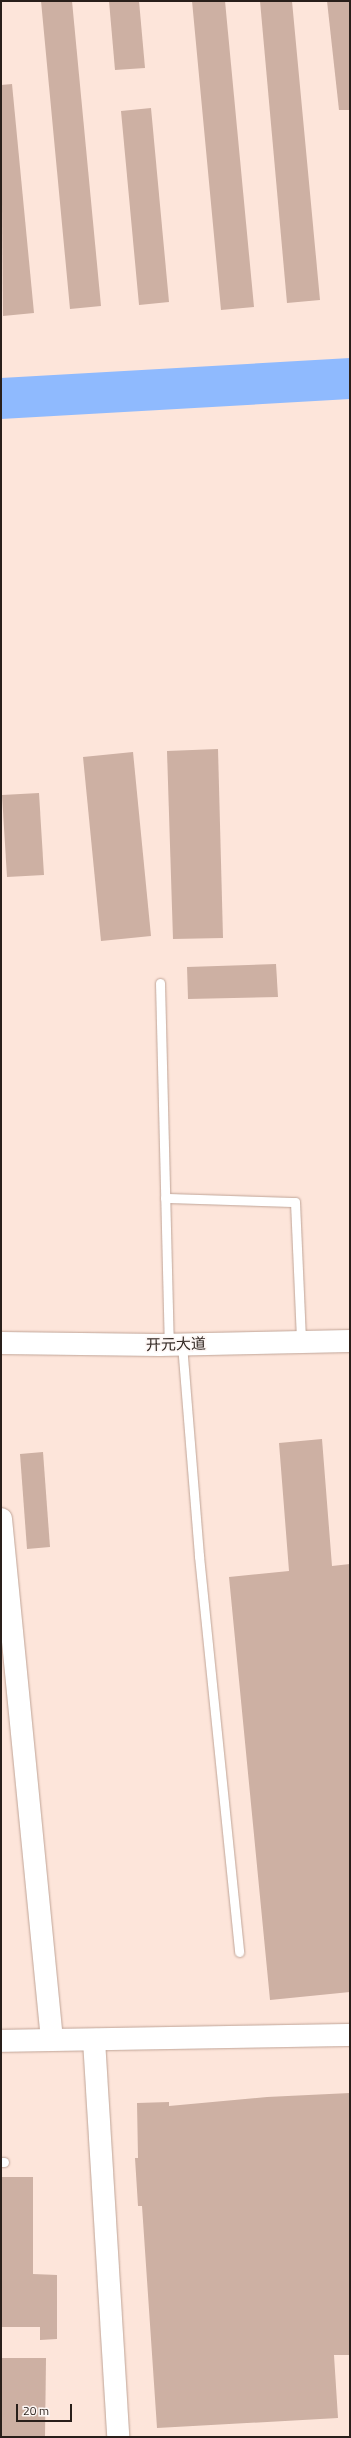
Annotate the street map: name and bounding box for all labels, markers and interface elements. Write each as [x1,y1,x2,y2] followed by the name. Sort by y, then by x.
[146,1334,206,1354] street label: 开元大道
[18,2396,74,2422] scale bar
[23,2401,49,2420] text: 20 m

